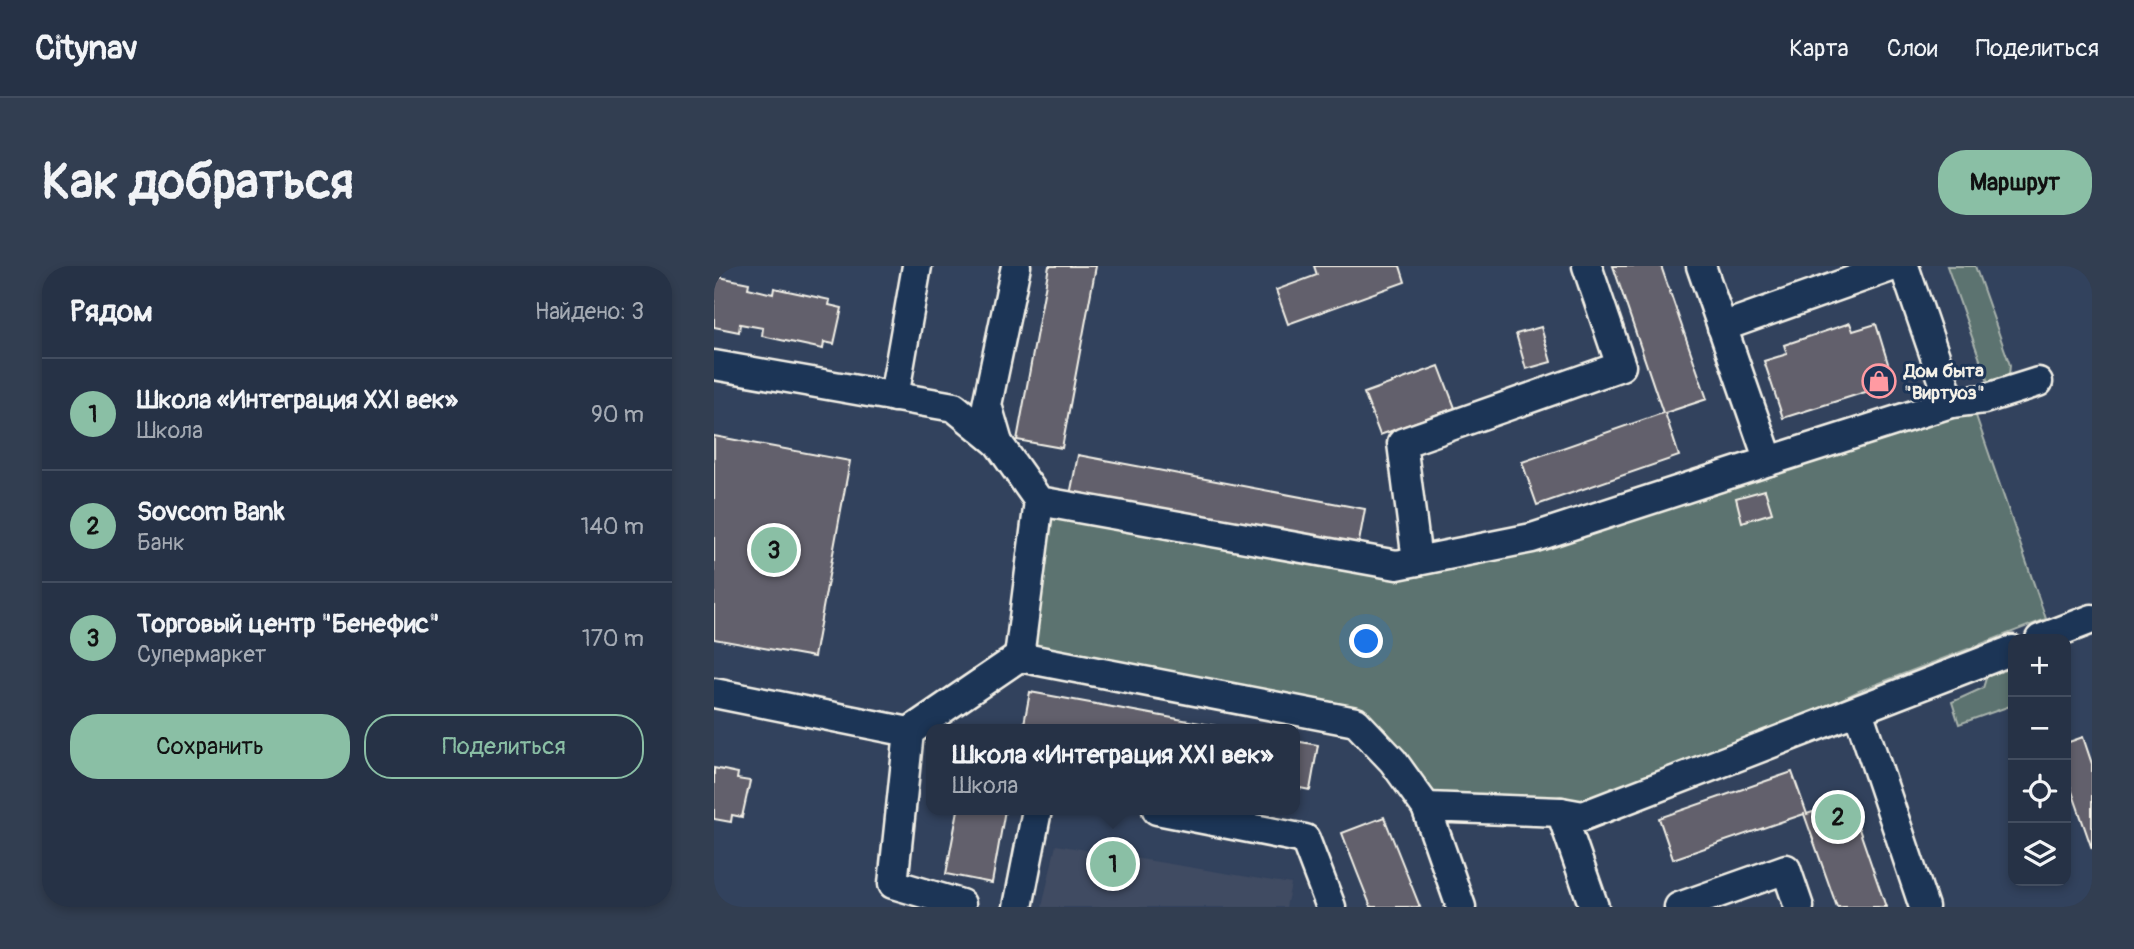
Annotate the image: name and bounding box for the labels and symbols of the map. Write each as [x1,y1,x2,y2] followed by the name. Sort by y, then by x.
[1903,359,1985,405] place label: Дом быта "Виртуоз"
[1860,362,1898,400] shop icon: Дом быта "Виртуоз"
[751,524,797,576] pin: 3
[1349,624,1383,658] your location
[1815,791,1861,843] pin: 2
[1090,838,1136,890] pin: 1

